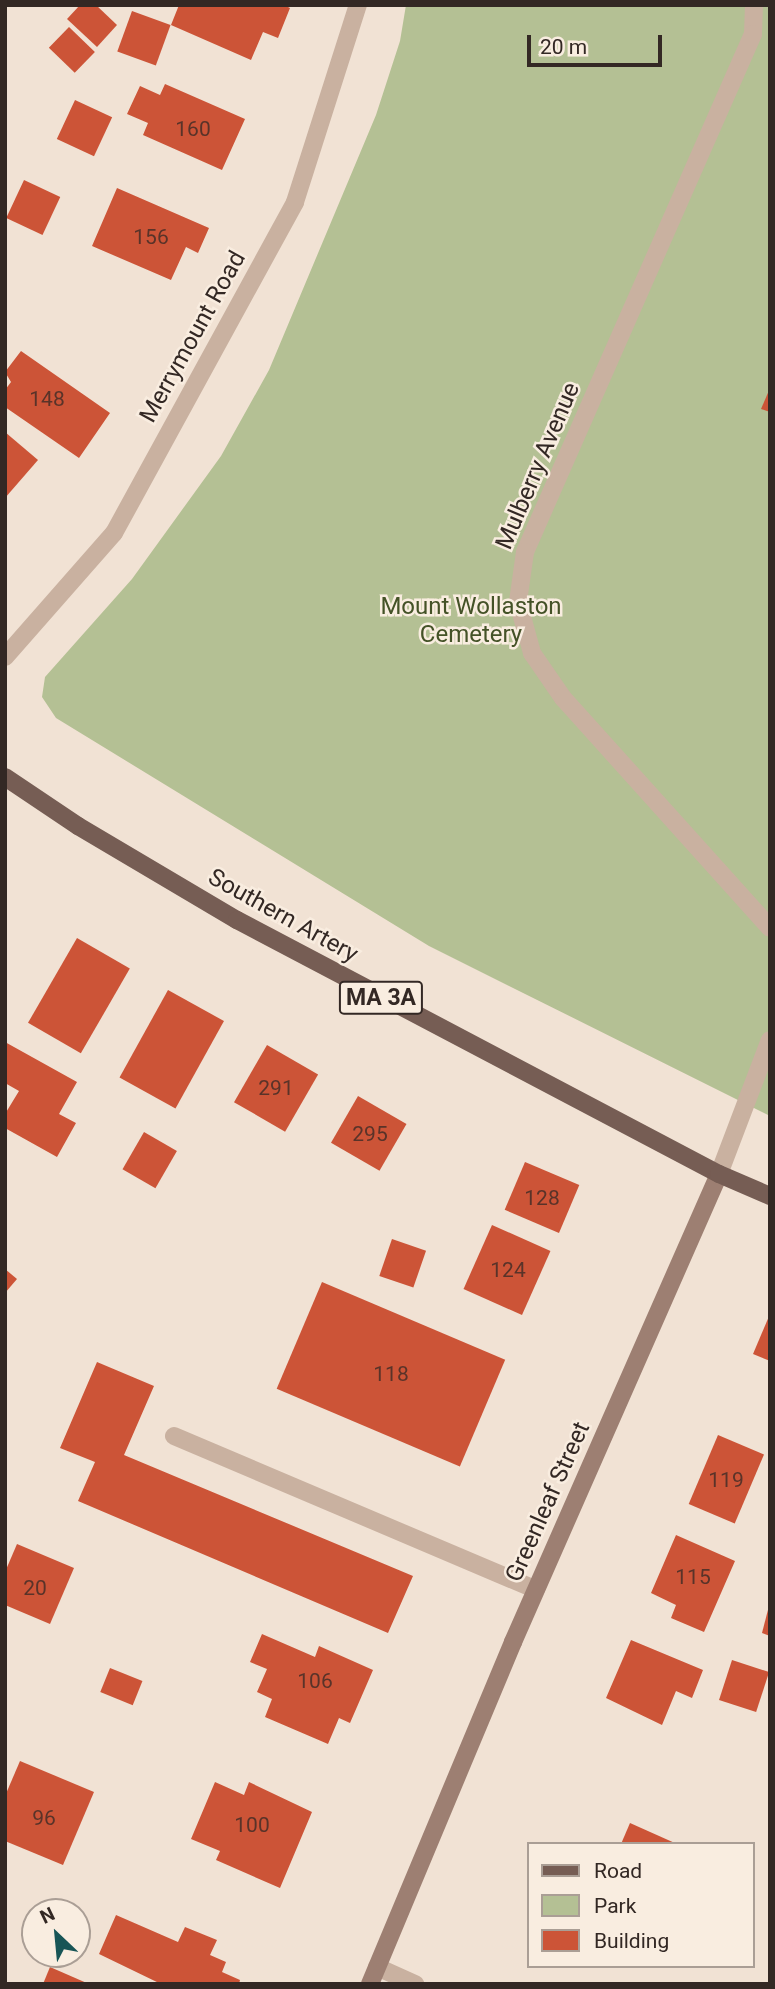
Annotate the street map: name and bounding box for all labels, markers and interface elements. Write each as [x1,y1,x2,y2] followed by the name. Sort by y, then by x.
[530,21,665,65] scale bar
[540,35,587,59] text: 20 m
[175,116,211,142] house number: 160
[133,224,169,250] house number: 156
[134,246,252,428] street label: Merrymount Road
[490,378,586,554] street label: Mulberry Avenue
[29,386,65,412] house number: 148
[380,593,562,649] park label: Mount Wollaston Cemetery
[203,863,363,969] street label: Southern Artery
[337,979,425,1018] road number: MA 3A
[258,1075,294,1101] house number: 291
[352,1121,388,1147] house number: 295
[524,1185,560,1211] house number: 128
[490,1257,526,1283] house number: 124
[373,1361,409,1387] house number: 118
[500,1417,596,1587] street label: Greenleaf Street
[708,1467,744,1493] house number: 119
[675,1564,711,1590] house number: 115
[23,1575,47,1601] house number: 20
[297,1668,333,1694] house number: 106
[32,1805,56,1831] house number: 96
[234,1812,270,1838] house number: 100
[526,1842,754,1968] legend
[594,1859,642,1883] text: Road
[594,1894,636,1918] text: Park
[21,1898,91,1968] north arrow
[36,1902,59,1929] text: N
[594,1929,669,1953] text: Building

